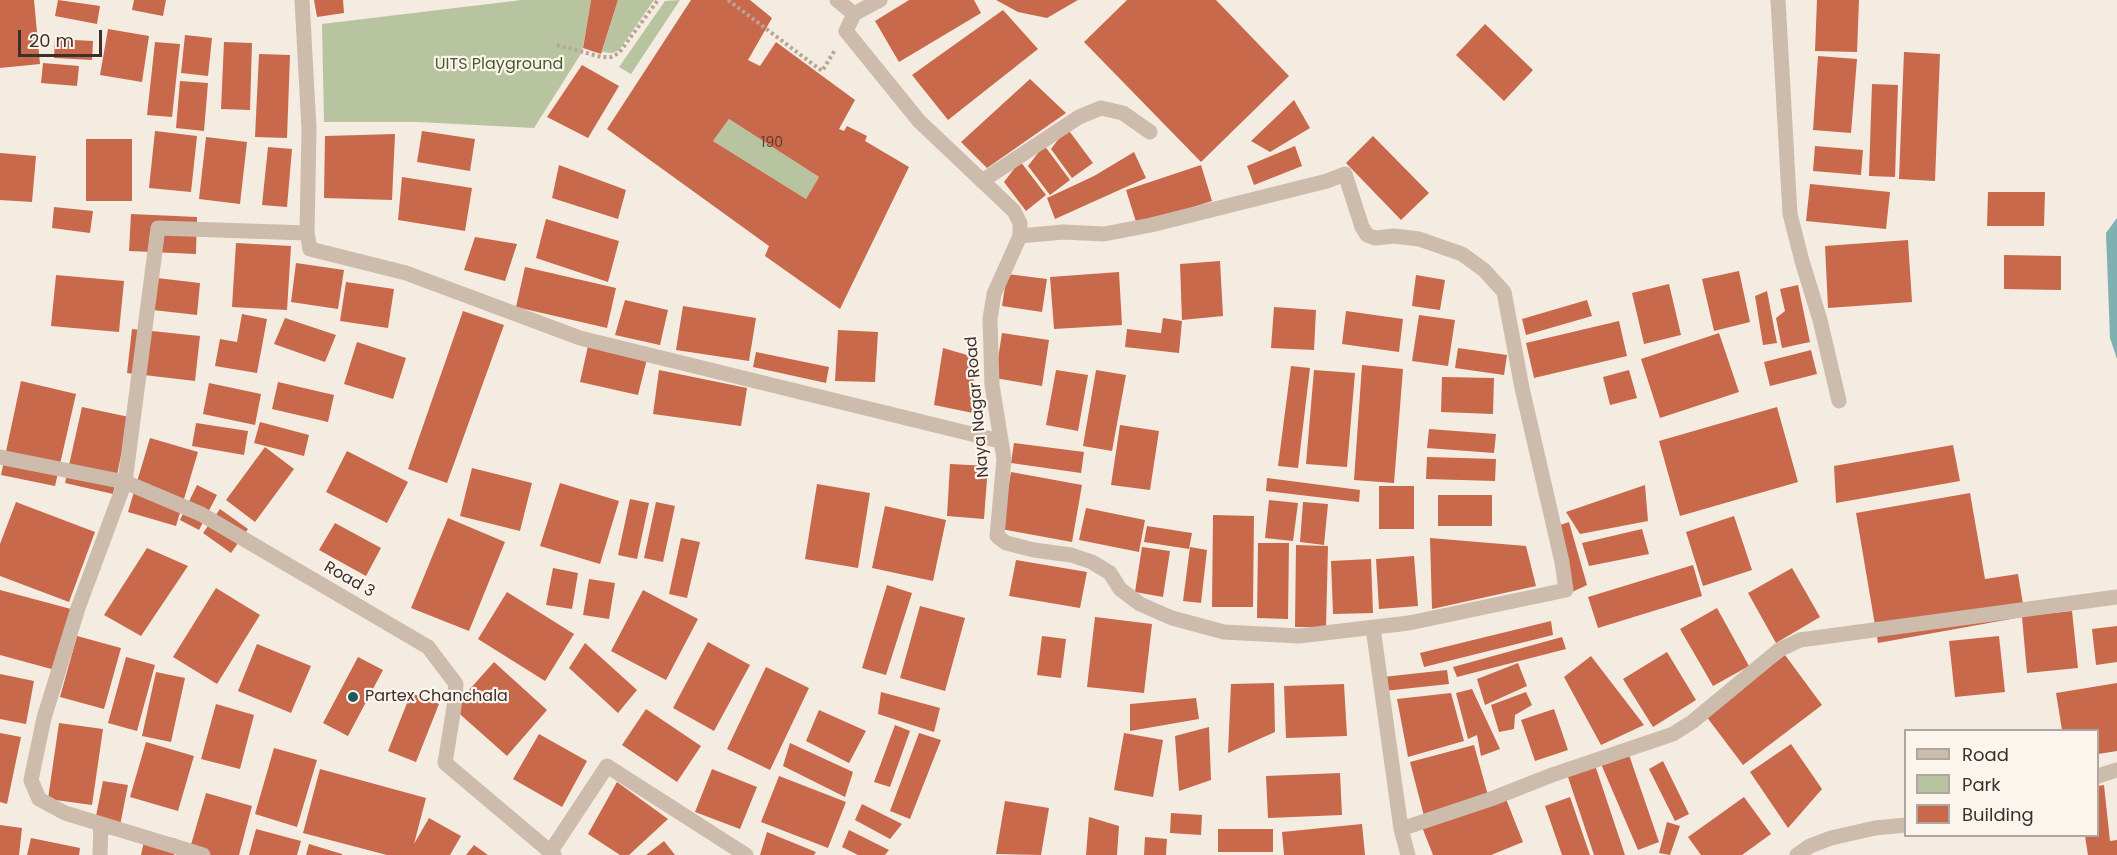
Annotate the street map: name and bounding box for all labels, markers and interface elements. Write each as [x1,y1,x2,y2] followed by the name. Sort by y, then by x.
[21,18,105,56] scale bar
[29,28,74,53] text: 20 m
[435,55,563,75] park label: UITS Playground
[761,135,783,151] house number: 190
[962,336,994,478] street label: Naya Nagar Road
[320,558,378,602] street label: Road 3
[365,687,508,707] place label: Partex Chanchala
[346,690,360,704] marker: Partex Chanchala
[1904,729,2099,837] legend
[1962,742,2009,767] text: Road
[1962,772,2001,797] text: Park
[1962,802,2034,827] text: Building

